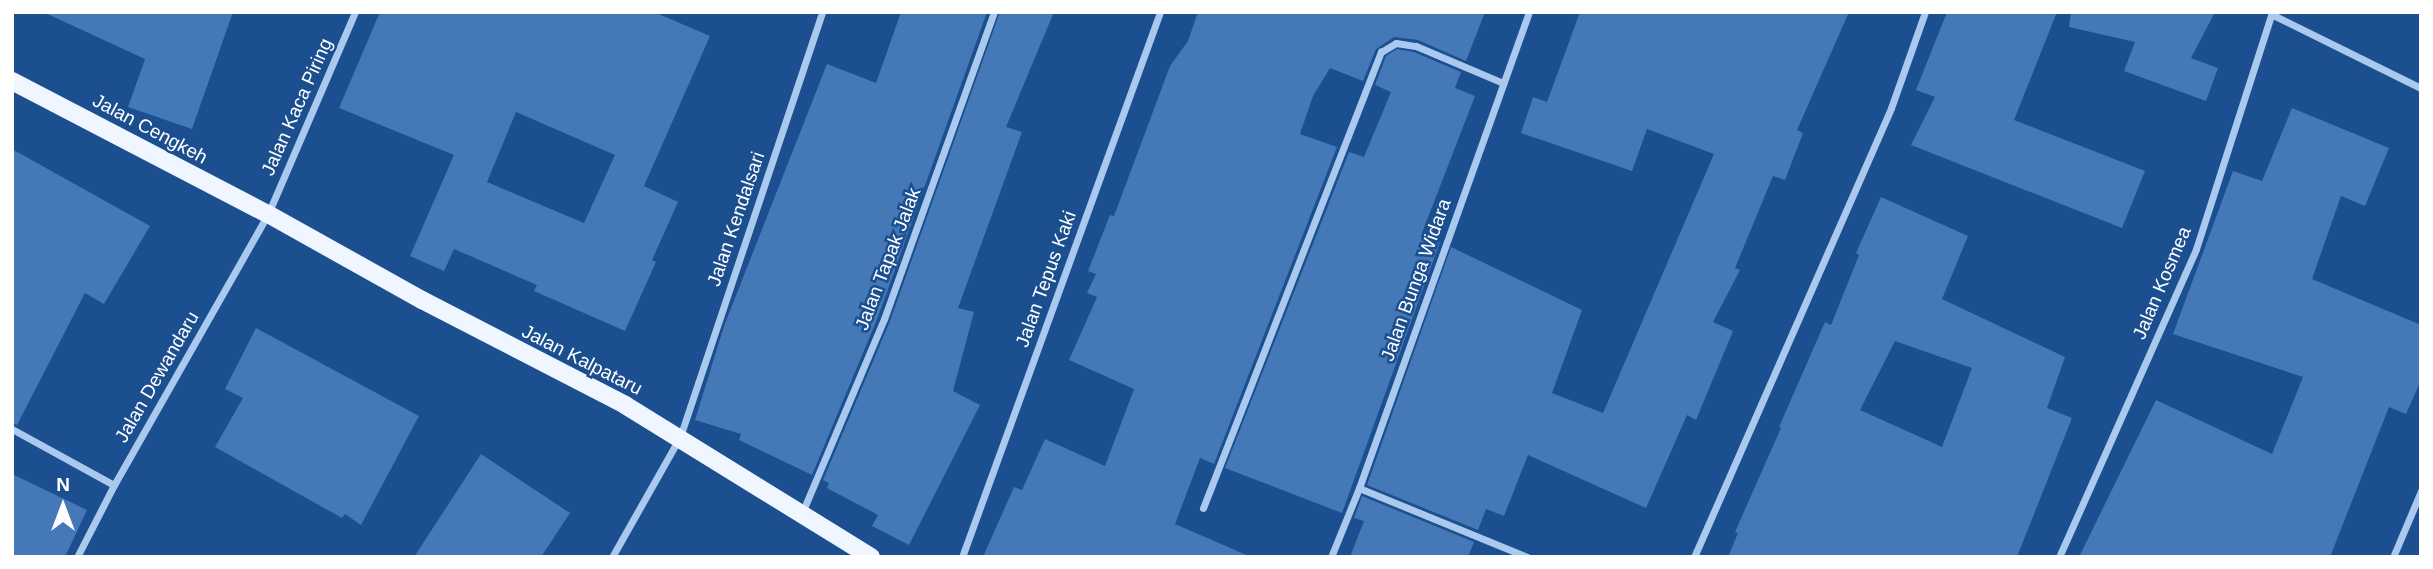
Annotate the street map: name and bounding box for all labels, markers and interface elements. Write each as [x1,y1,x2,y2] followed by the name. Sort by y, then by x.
[257,35,337,179] street label: Jalan Kaca Piring
[89,89,211,169] street label: Jalan Cengkeh
[702,149,770,289] street label: Jalan Kendalsari
[850,184,926,334] street label: Jalan Tapak Jalak
[1376,196,1456,364] street label: Jalan Bunga Widara
[1011,208,1081,350] street label: Jalan Tepus Kaki
[2128,223,2196,343] street label: Jalan Kosmea
[110,307,204,447] street label: Jalan Dewandaru
[518,320,646,400] street label: Jalan Kalpataru
[28,471,98,541] north arrow
[56,474,70,495] text: N

